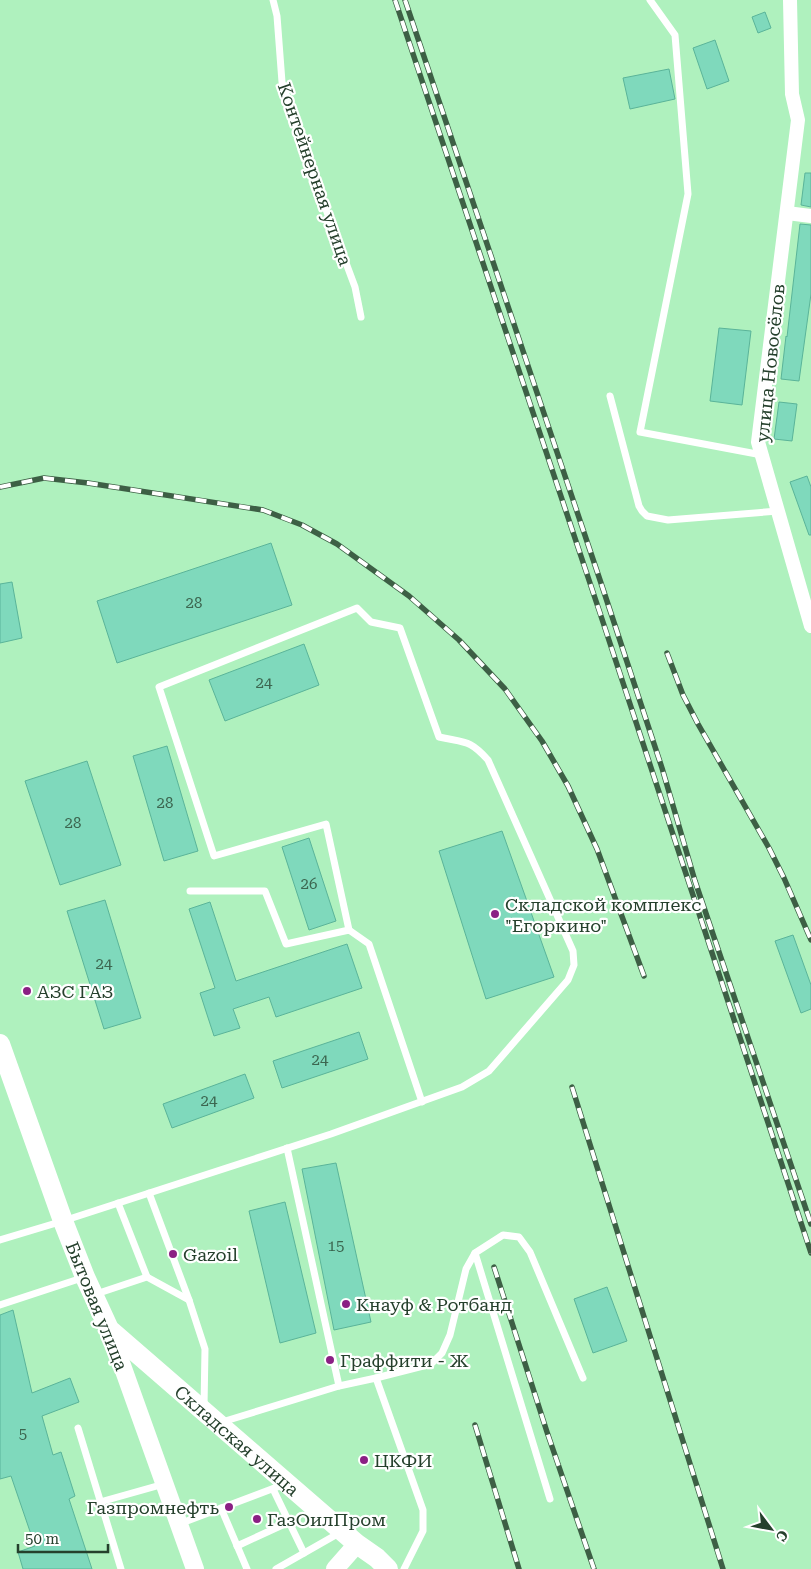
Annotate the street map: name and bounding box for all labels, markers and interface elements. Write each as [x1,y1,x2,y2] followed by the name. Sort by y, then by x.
[274,80,356,268] street label: Контейнерная улица
[751,283,789,443] street label: улица Новосёлов
[186,594,202,612] house number: 28
[256,674,273,692] house number: 24
[157,794,173,812] house number: 28
[65,814,81,832] house number: 28
[301,875,317,893] house number: 26
[505,894,701,936] place label: Складской комплекс "Егоркино"
[489,908,501,920] marker: Складской комплекс "Егоркино"
[96,955,113,973] house number: 24
[37,981,113,1002] place label: АЗС ГАЗ
[21,985,33,997] marker: АЗС ГАЗ
[312,1051,329,1069] house number: 24
[201,1092,218,1110] house number: 24
[328,1237,344,1255] house number: 15
[62,1239,132,1374] street label: Бытовая улица
[183,1244,238,1265] place label: Gazoil
[167,1248,179,1260] marker: Gazoil
[356,1294,512,1315] place label: Кнауф & Ротбанд
[340,1298,352,1310] marker: Кнауф & Ротбанд
[340,1350,469,1371] place label: Граффити - Ж
[324,1354,336,1366] marker: Граффити - Ж
[171,1381,304,1500] street label: Складская улица
[19,1425,27,1443] house number: 5
[374,1450,432,1471] place label: ЦКФИ
[358,1454,370,1466] marker: ЦКФИ
[87,1497,220,1518] place label: Газпромнефть
[223,1501,235,1513] marker: Газпромнефть
[746,1504,796,1554] north arrow
[267,1509,386,1530] place label: ГазОилПром
[251,1513,263,1525] marker: ГазОилПром
[18,1522,108,1554] scale bar
[773,1527,791,1544] text: С
[25,1530,60,1548] text: 50 m

